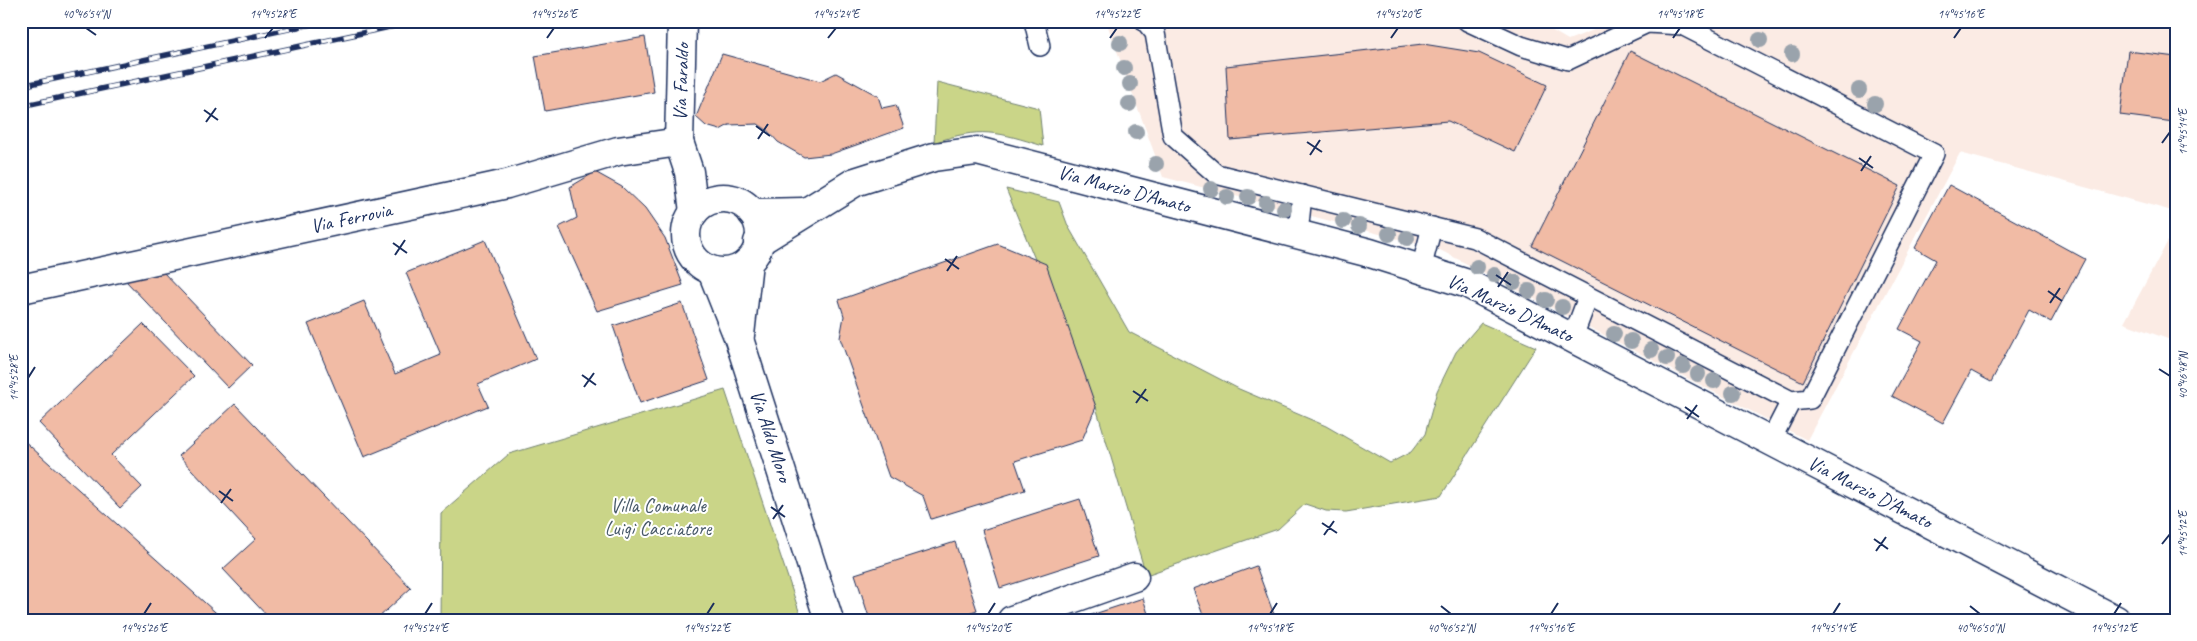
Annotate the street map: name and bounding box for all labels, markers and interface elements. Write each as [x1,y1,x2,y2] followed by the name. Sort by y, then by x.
[62,6,111,22] text: 40°46'54"N
[250,6,298,22] text: 14°45'28"E
[531,6,579,22] text: 14°45'26"E
[813,6,861,22] text: 14°45'24"E
[1094,6,1142,22] text: 14°45'22"E
[1375,6,1423,22] text: 14°45'20"E
[1657,6,1705,22] text: 14°45'18"E
[1938,6,1986,22] text: 14°45'16"E
[667,41,695,121] street label: Via Faraldo
[2175,107,2191,155] text: 14°45'14"E
[1055,159,1195,219] street label: Via Marzio D'Amato
[308,197,396,239] street label: Via Ferrovia
[1443,268,1579,349] street label: Via Marzio D'Amato
[2175,351,2191,400] text: 40°46'48"N
[6,353,22,401] text: 14°45'28"E
[744,387,798,487] street label: Via Aldo Moro
[1804,450,1938,535] street label: Via Marzio D'Amato
[605,493,713,541] park label: Villa Comunale Luigi Cacciatore
[2175,509,2191,557] text: 14°45'12"E
[121,620,169,636] text: 14°45'26"E
[402,620,450,636] text: 14°45'24"E
[684,620,732,636] text: 14°45'22"E
[965,620,1013,636] text: 14°45'20"E
[1247,620,1295,636] text: 14°45'18"E
[1427,620,1476,636] text: 40°46'52"N
[1528,620,1576,636] text: 14°45'16"E
[1810,620,1858,636] text: 14°45'14"E
[1956,620,2005,636] text: 40°46'50"N
[2091,620,2139,636] text: 14°45'12"E

